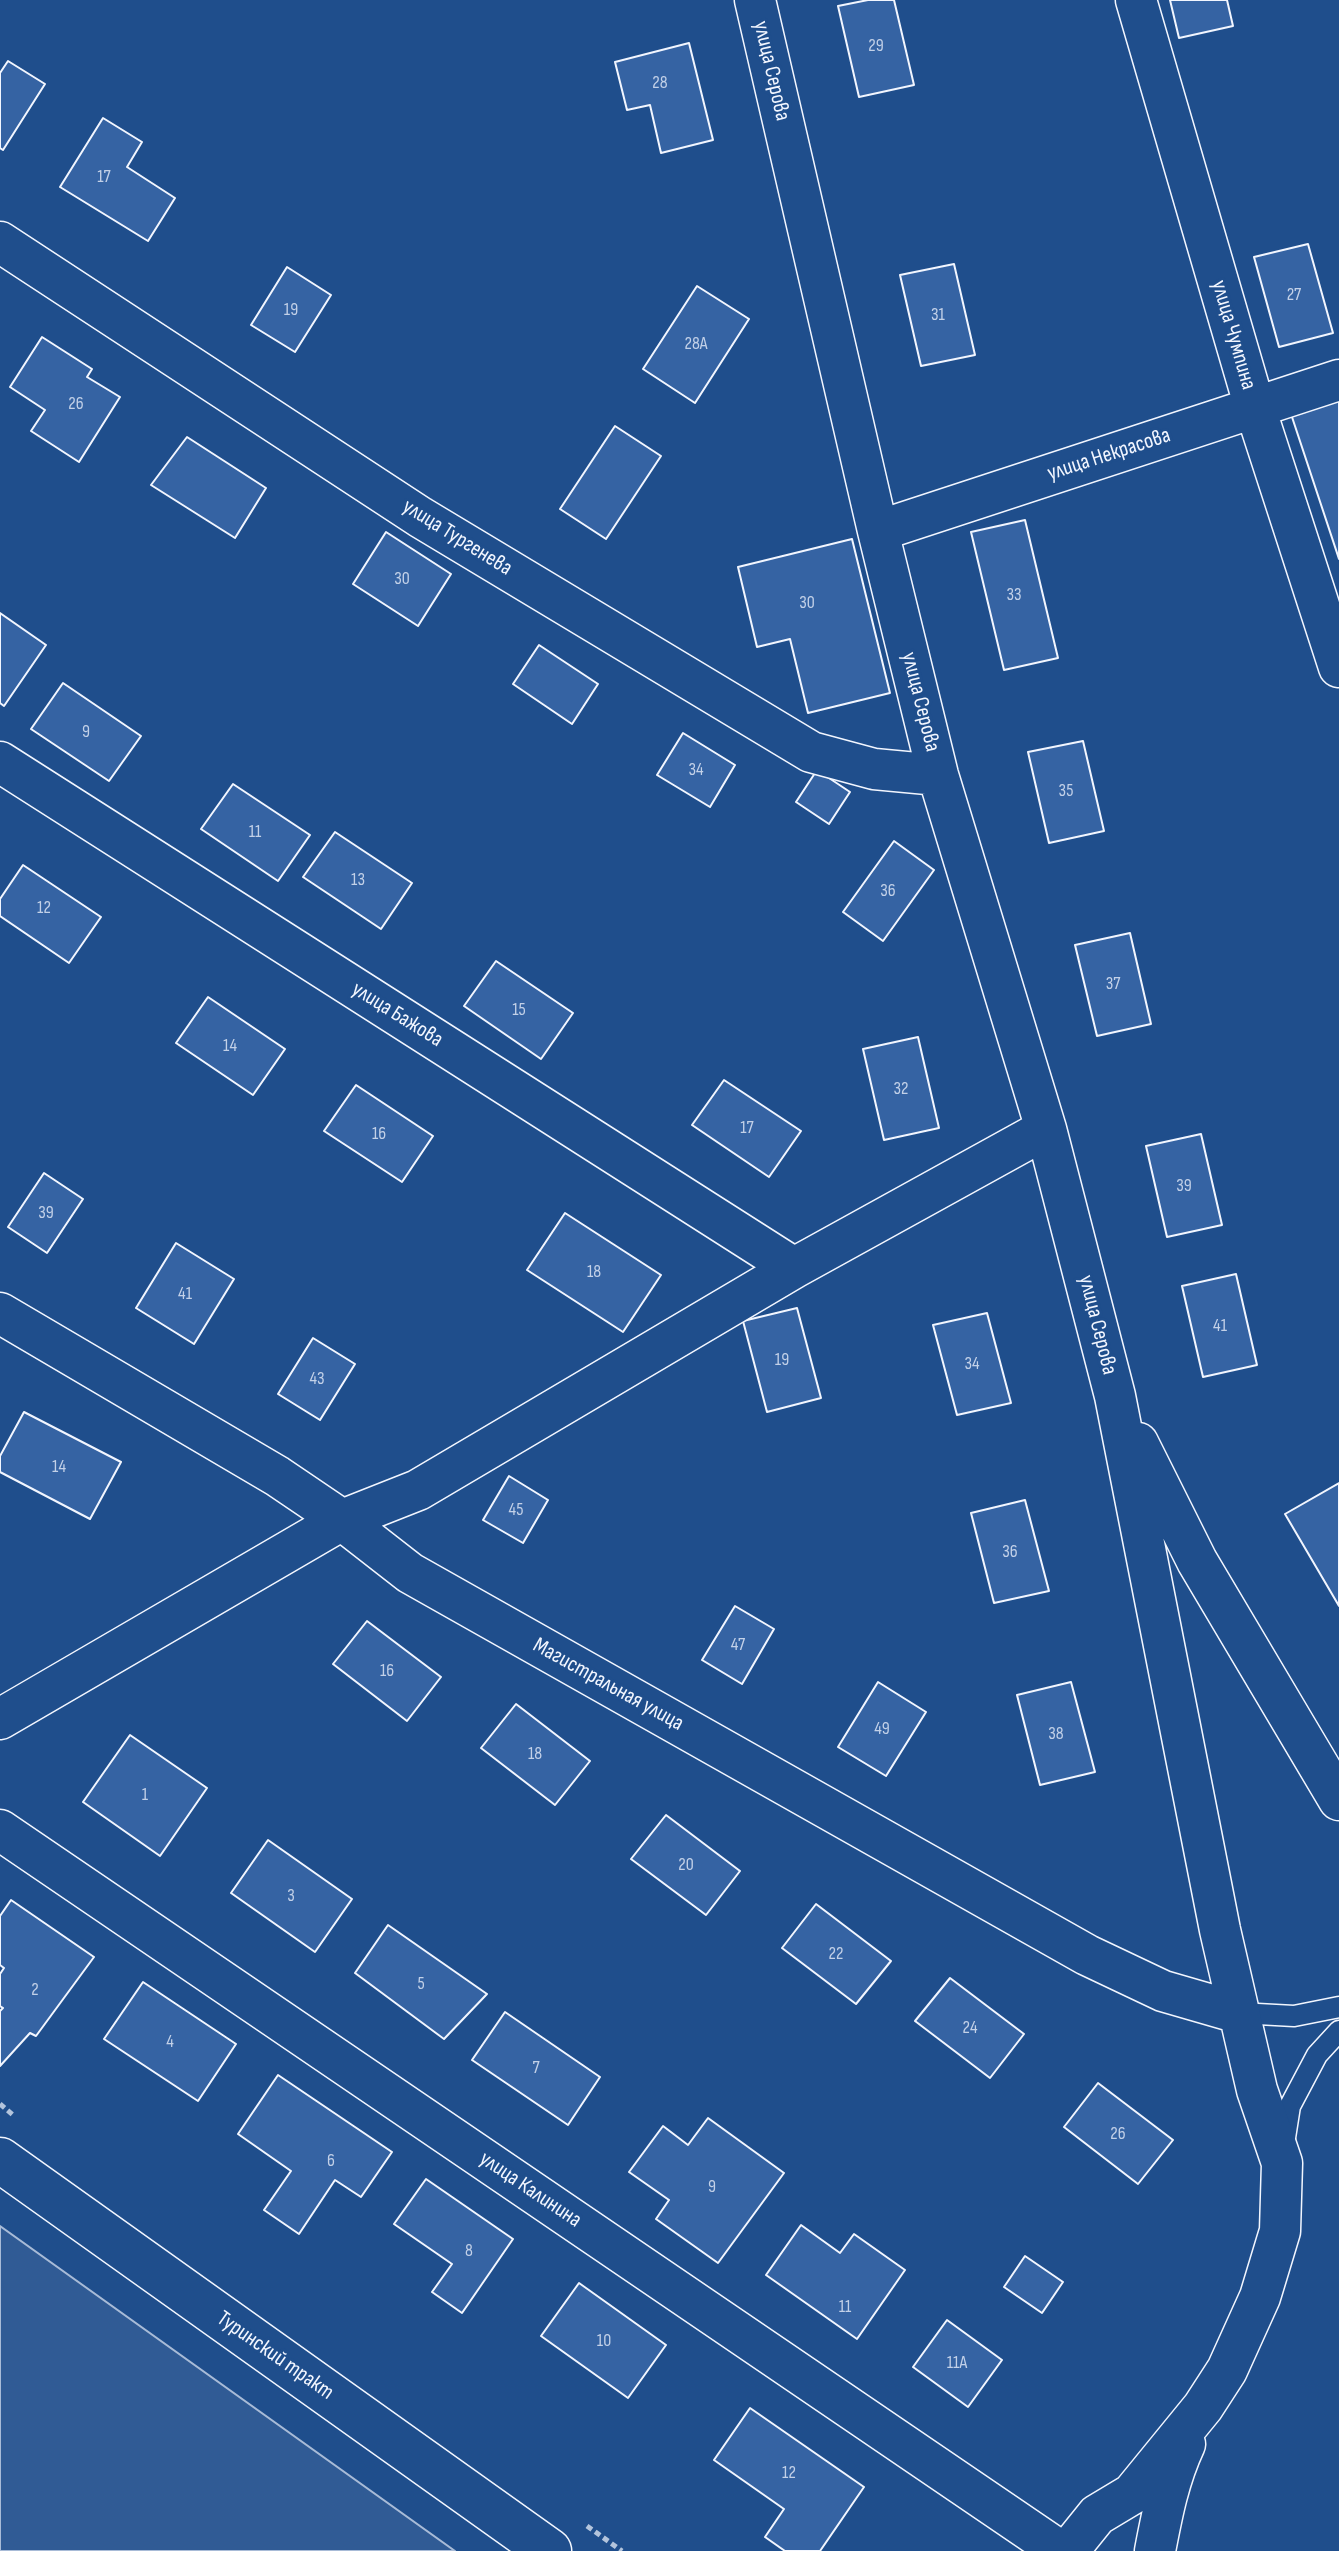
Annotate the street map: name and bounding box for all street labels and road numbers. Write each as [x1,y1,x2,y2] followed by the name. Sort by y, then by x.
[747,19,795,123] street label: улица Серова
[1205,277,1261,393] street label: улица Чумпина
[1044,423,1174,487] street label: улица Некрасова
[397,494,517,582] street label: улица Тургенева
[895,650,945,754] street label: улица Серова
[346,977,448,1053] street label: улица Бажова
[1072,1273,1122,1377] street label: улица Серова
[528,1633,688,1737] street label: Магистральная улица
[474,2146,586,2234] street label: улица Калинина
[211,2306,339,2406] street label: Туринский тракт

